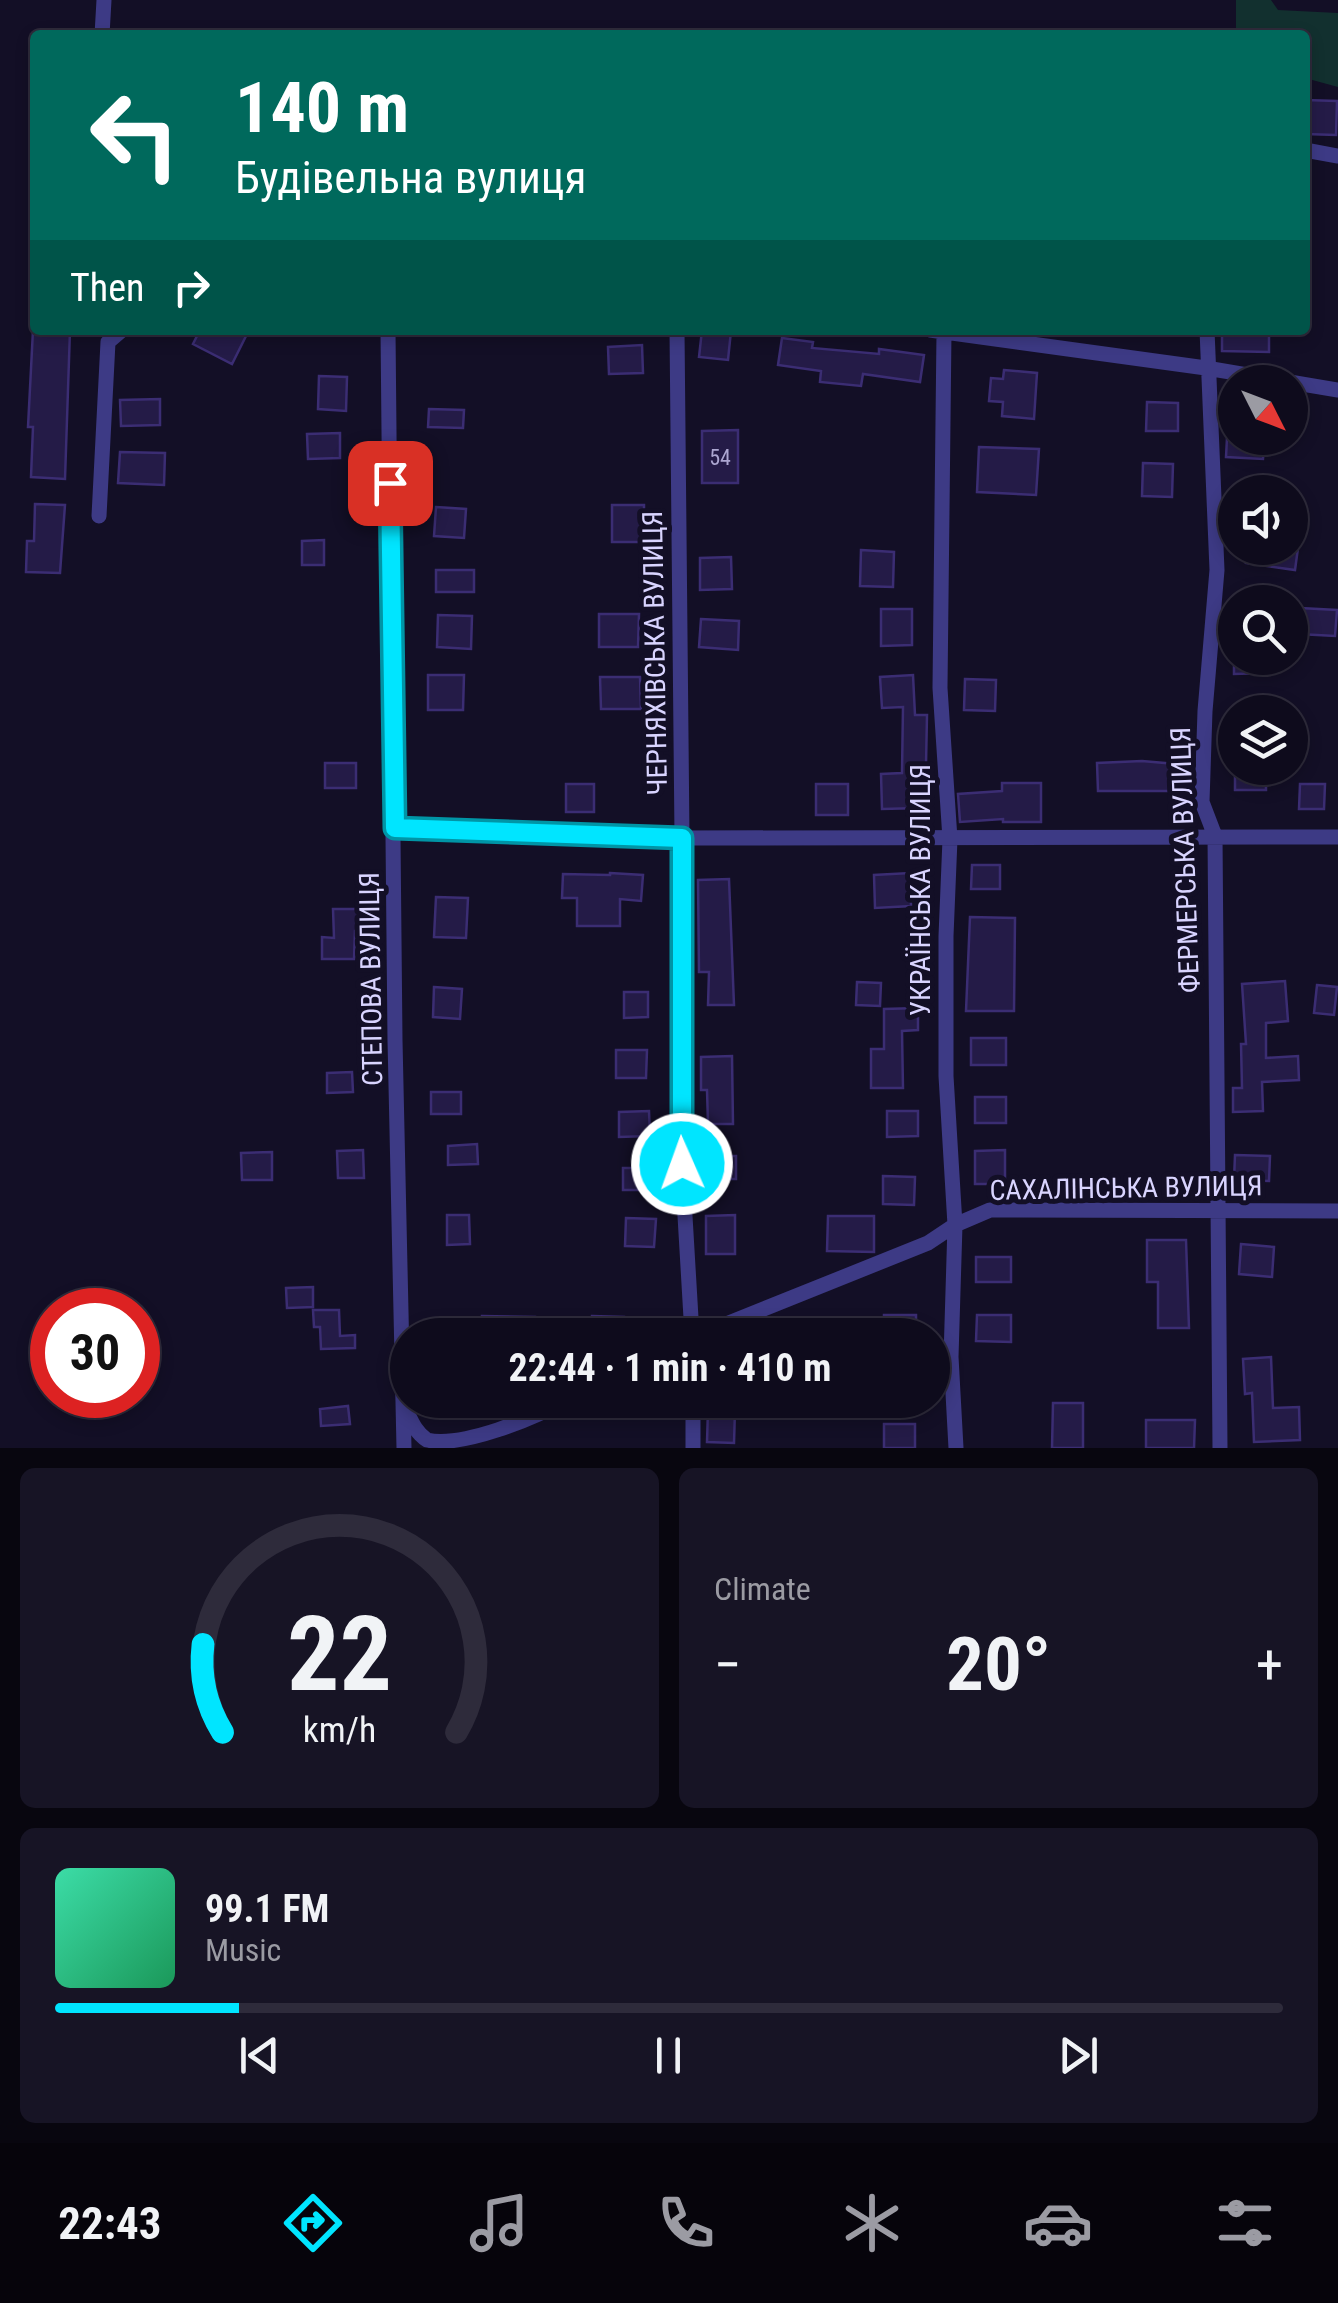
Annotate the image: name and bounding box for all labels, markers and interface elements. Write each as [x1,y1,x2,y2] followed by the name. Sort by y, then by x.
[235,67,409,149] text: 140 m
[70,70,200,200] icon: left
[235,151,586,204] text: Будівельна вулиця
[164,260,219,315] icon: right
[70,266,144,310] text: Then
[1218,365,1308,455] north arrow
[1218,365,1308,785] map controls
[348,441,433,526] pin
[709,445,731,470] house number: 54
[363,456,418,511] icon: arrive
[1218,475,1308,565] button: sound
[636,510,674,796] street label: ЧЕРНЯХІВСЬКА ВУЛИЦЯ
[1218,585,1308,675] button: search
[1218,695,1308,785] button: layers
[1164,726,1206,994] street label: ФЕРМЕРСЬКА ВУЛИЦЯ
[904,764,937,1016] street label: УКРАЇНСЬКА ВУЛИЦЯ
[353,872,389,1086] street label: СТЕПОВА ВУЛИЦЯ
[630,1112,734,1216] position arrow
[989,1169,1263,1207] street label: САХАЛІНСЬКА ВУЛИЦЯ
[30,1288,160,1418] speed limit sign: 30
[509,1346,831,1390] text: 22:44 · 1 min · 410 m
[714,1570,811,1608] text: Climate
[287,1594,392,1715] text: 22
[946,1620,1051,1708] text: 20°
[714,1633,742,1697] text: −
[1256,1633,1283,1697] text: +
[303,1709,376,1751] text: km/h
[205,1887,329,1931] text: 99.1 FM
[205,1931,281,1969] text: Music
[232,2028,287,2083] icon: previous
[641,2028,696,2083] icon: pause
[1051,2028,1106,2083] icon: next
[278,2188,348,2258] icon: directions
[464,2188,534,2258] icon: music
[651,2188,721,2258] icon: phone
[837,2188,907,2258] icon: climate
[1023,2188,1093,2258] icon: car
[1210,2188,1280,2258] icon: filters
[58,2197,161,2250] text: 22:43

